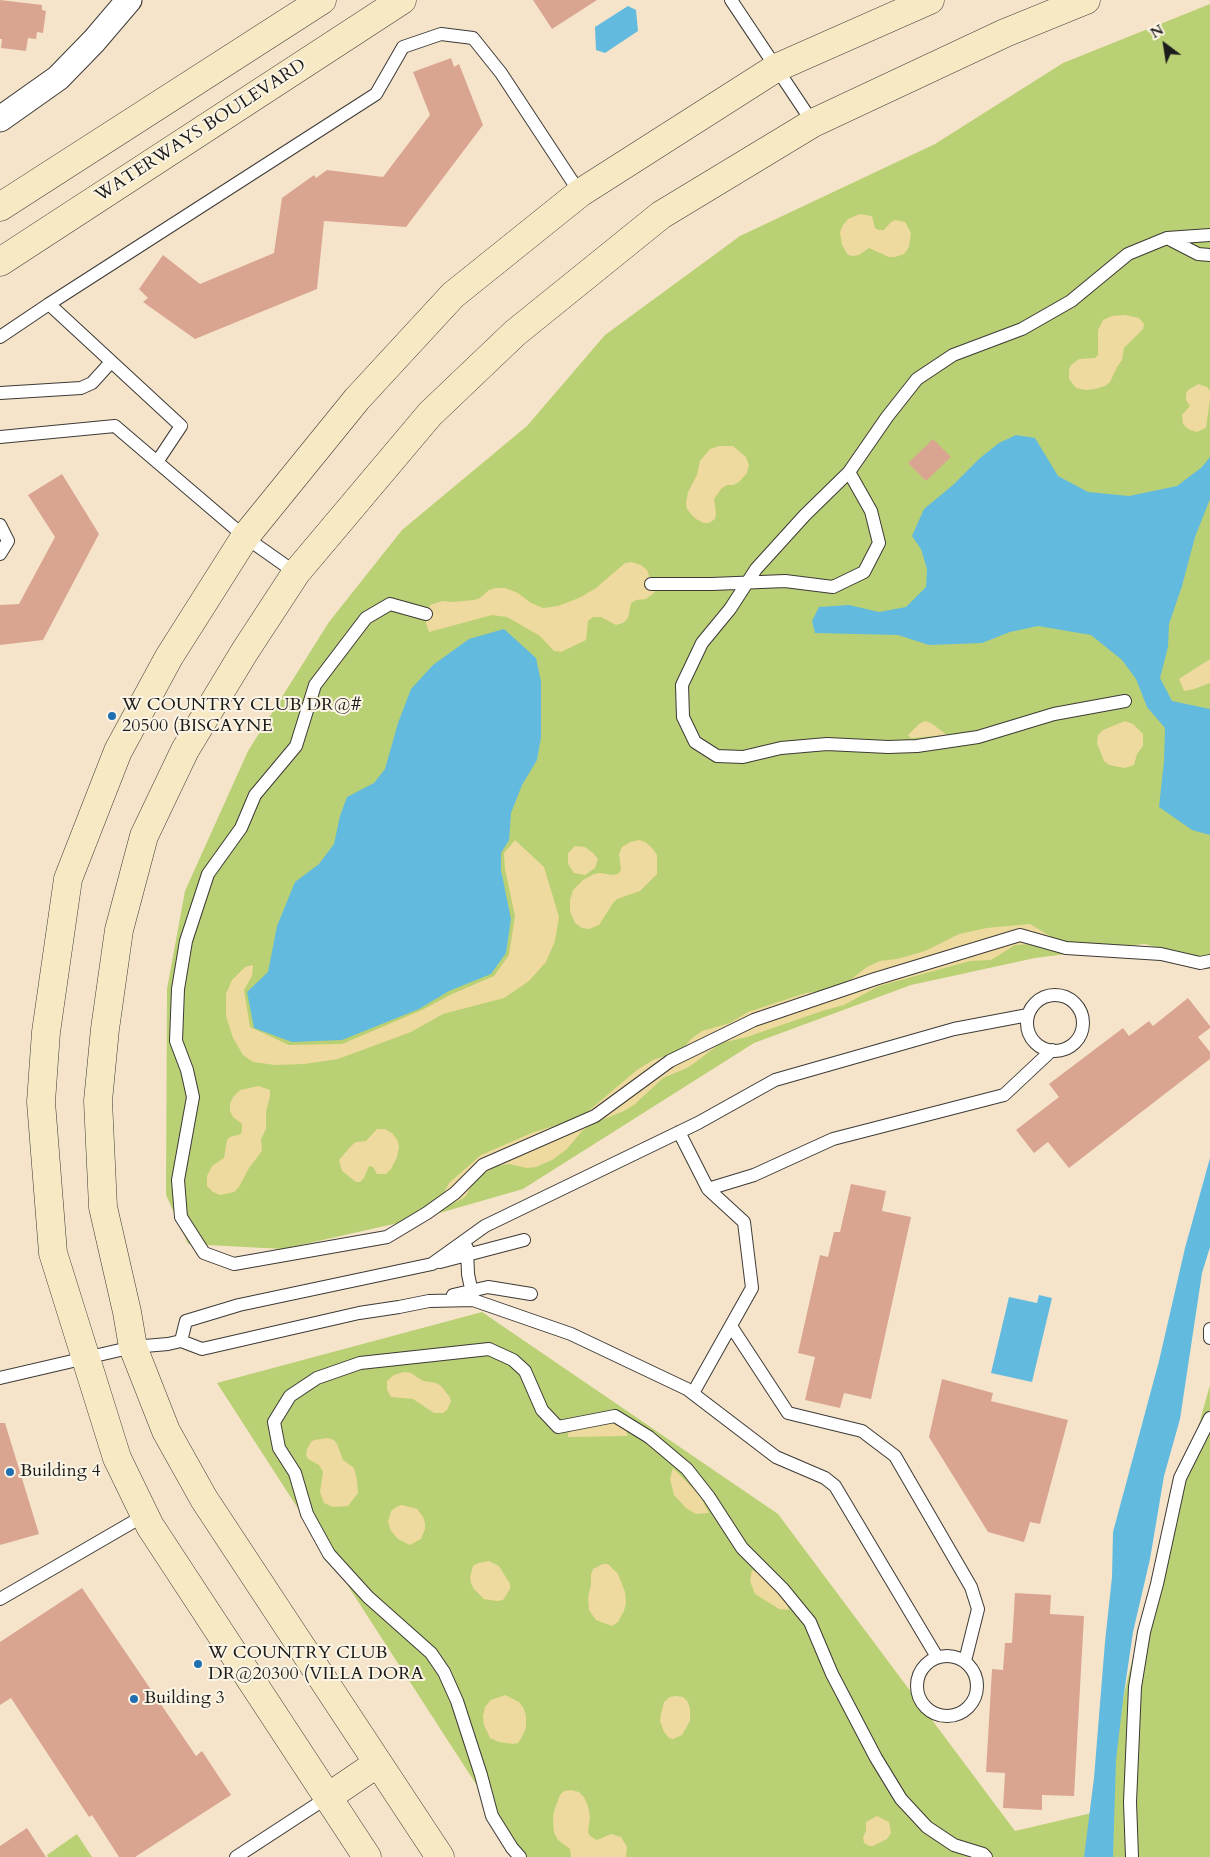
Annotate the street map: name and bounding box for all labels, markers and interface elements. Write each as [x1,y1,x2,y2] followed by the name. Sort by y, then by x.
[1140,20,1190,70] north arrow
[1147,20,1167,43] text: N
[92,55,310,207] street label: WATERWAYS BOULEVARD
[122,695,361,738] place label: W COUNTRY CLUB DR@# 20500 (BISCAYNE
[106,710,118,722] marker: W COUNTRY CLUB DR@# 20500 (BISCAYNE
[20,1461,101,1483] place label: Building 4
[4,1466,16,1478] marker: Building 4
[208,1643,423,1686] place label: W COUNTRY CLUB DR@20300 (VILLA DORA
[192,1658,204,1670] marker: W COUNTRY CLUB DR@20300 (VILLA DORA
[144,1688,225,1710] place label: Building 3
[128,1693,140,1705] marker: Building 3

